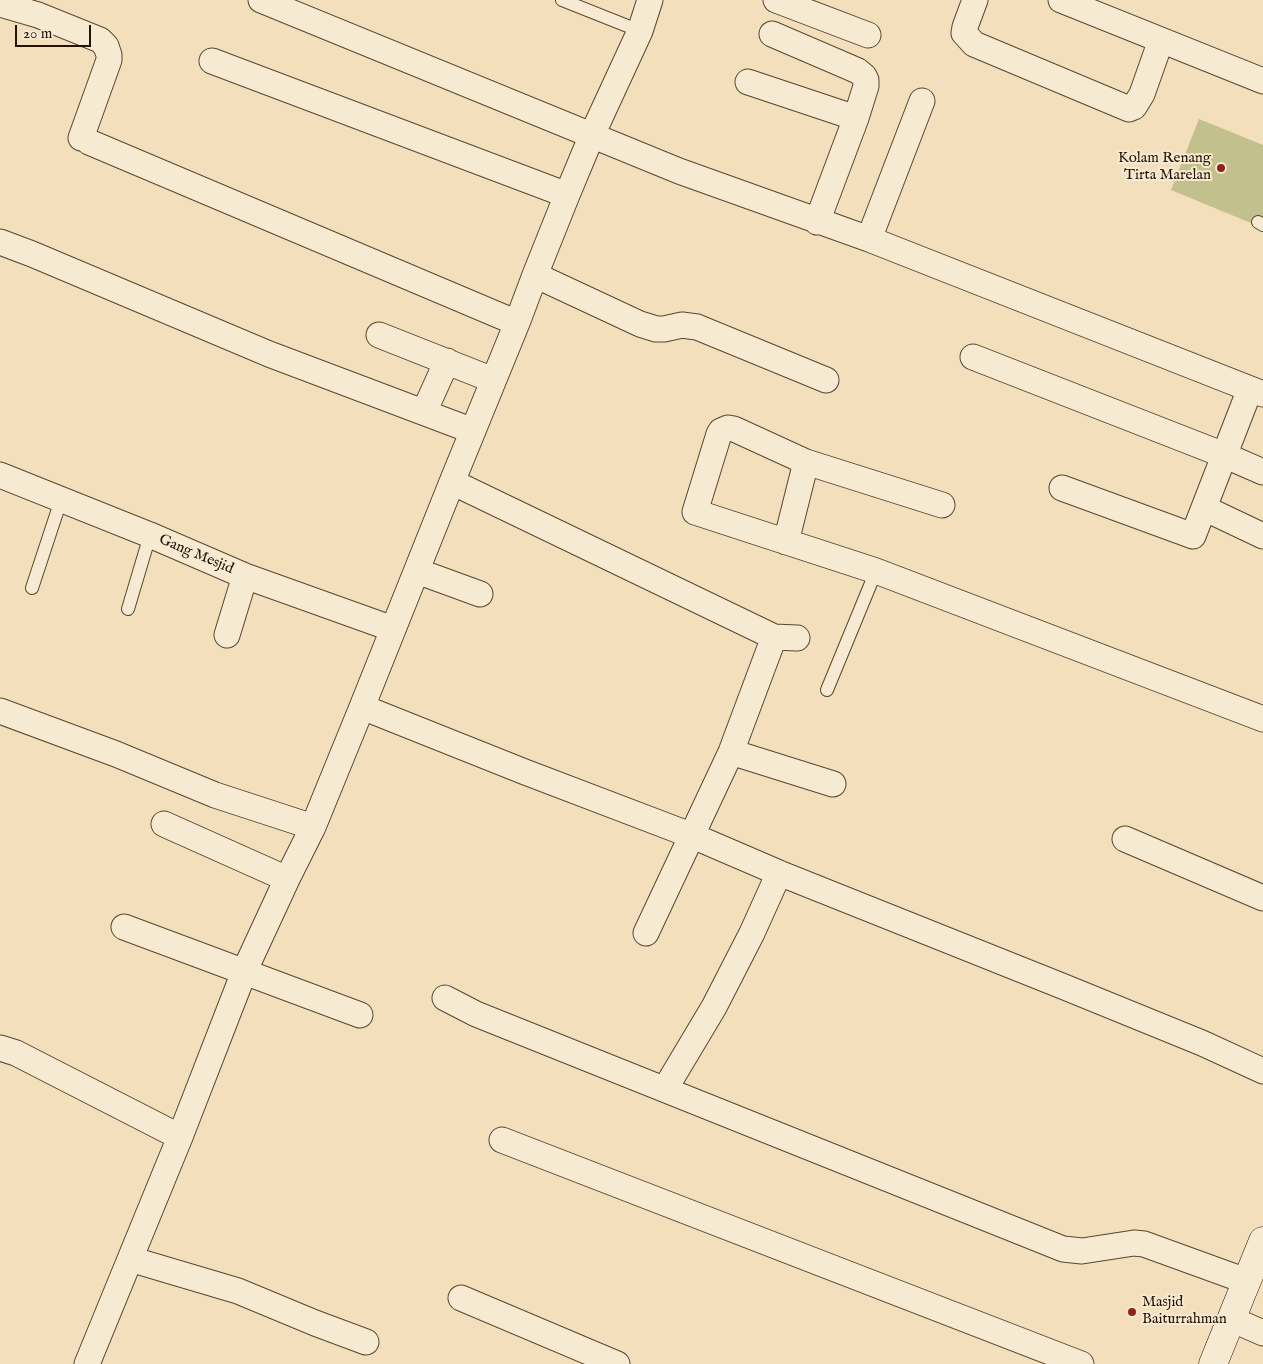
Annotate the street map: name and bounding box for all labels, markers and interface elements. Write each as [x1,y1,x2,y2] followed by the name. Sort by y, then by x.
[18,15,94,47] scale bar
[23,24,52,43] text: 20 m
[1118,150,1211,185] place label: Kolam Renang Tirta Marelan
[1215,162,1227,174] marker: Kolam Renang Tirta Marelan
[156,531,236,579] street label: Gang Mesjid
[1142,1294,1227,1329] place label: Masjid Baiturrahman
[1126,1306,1138,1318] marker: Masjid Baiturrahman

